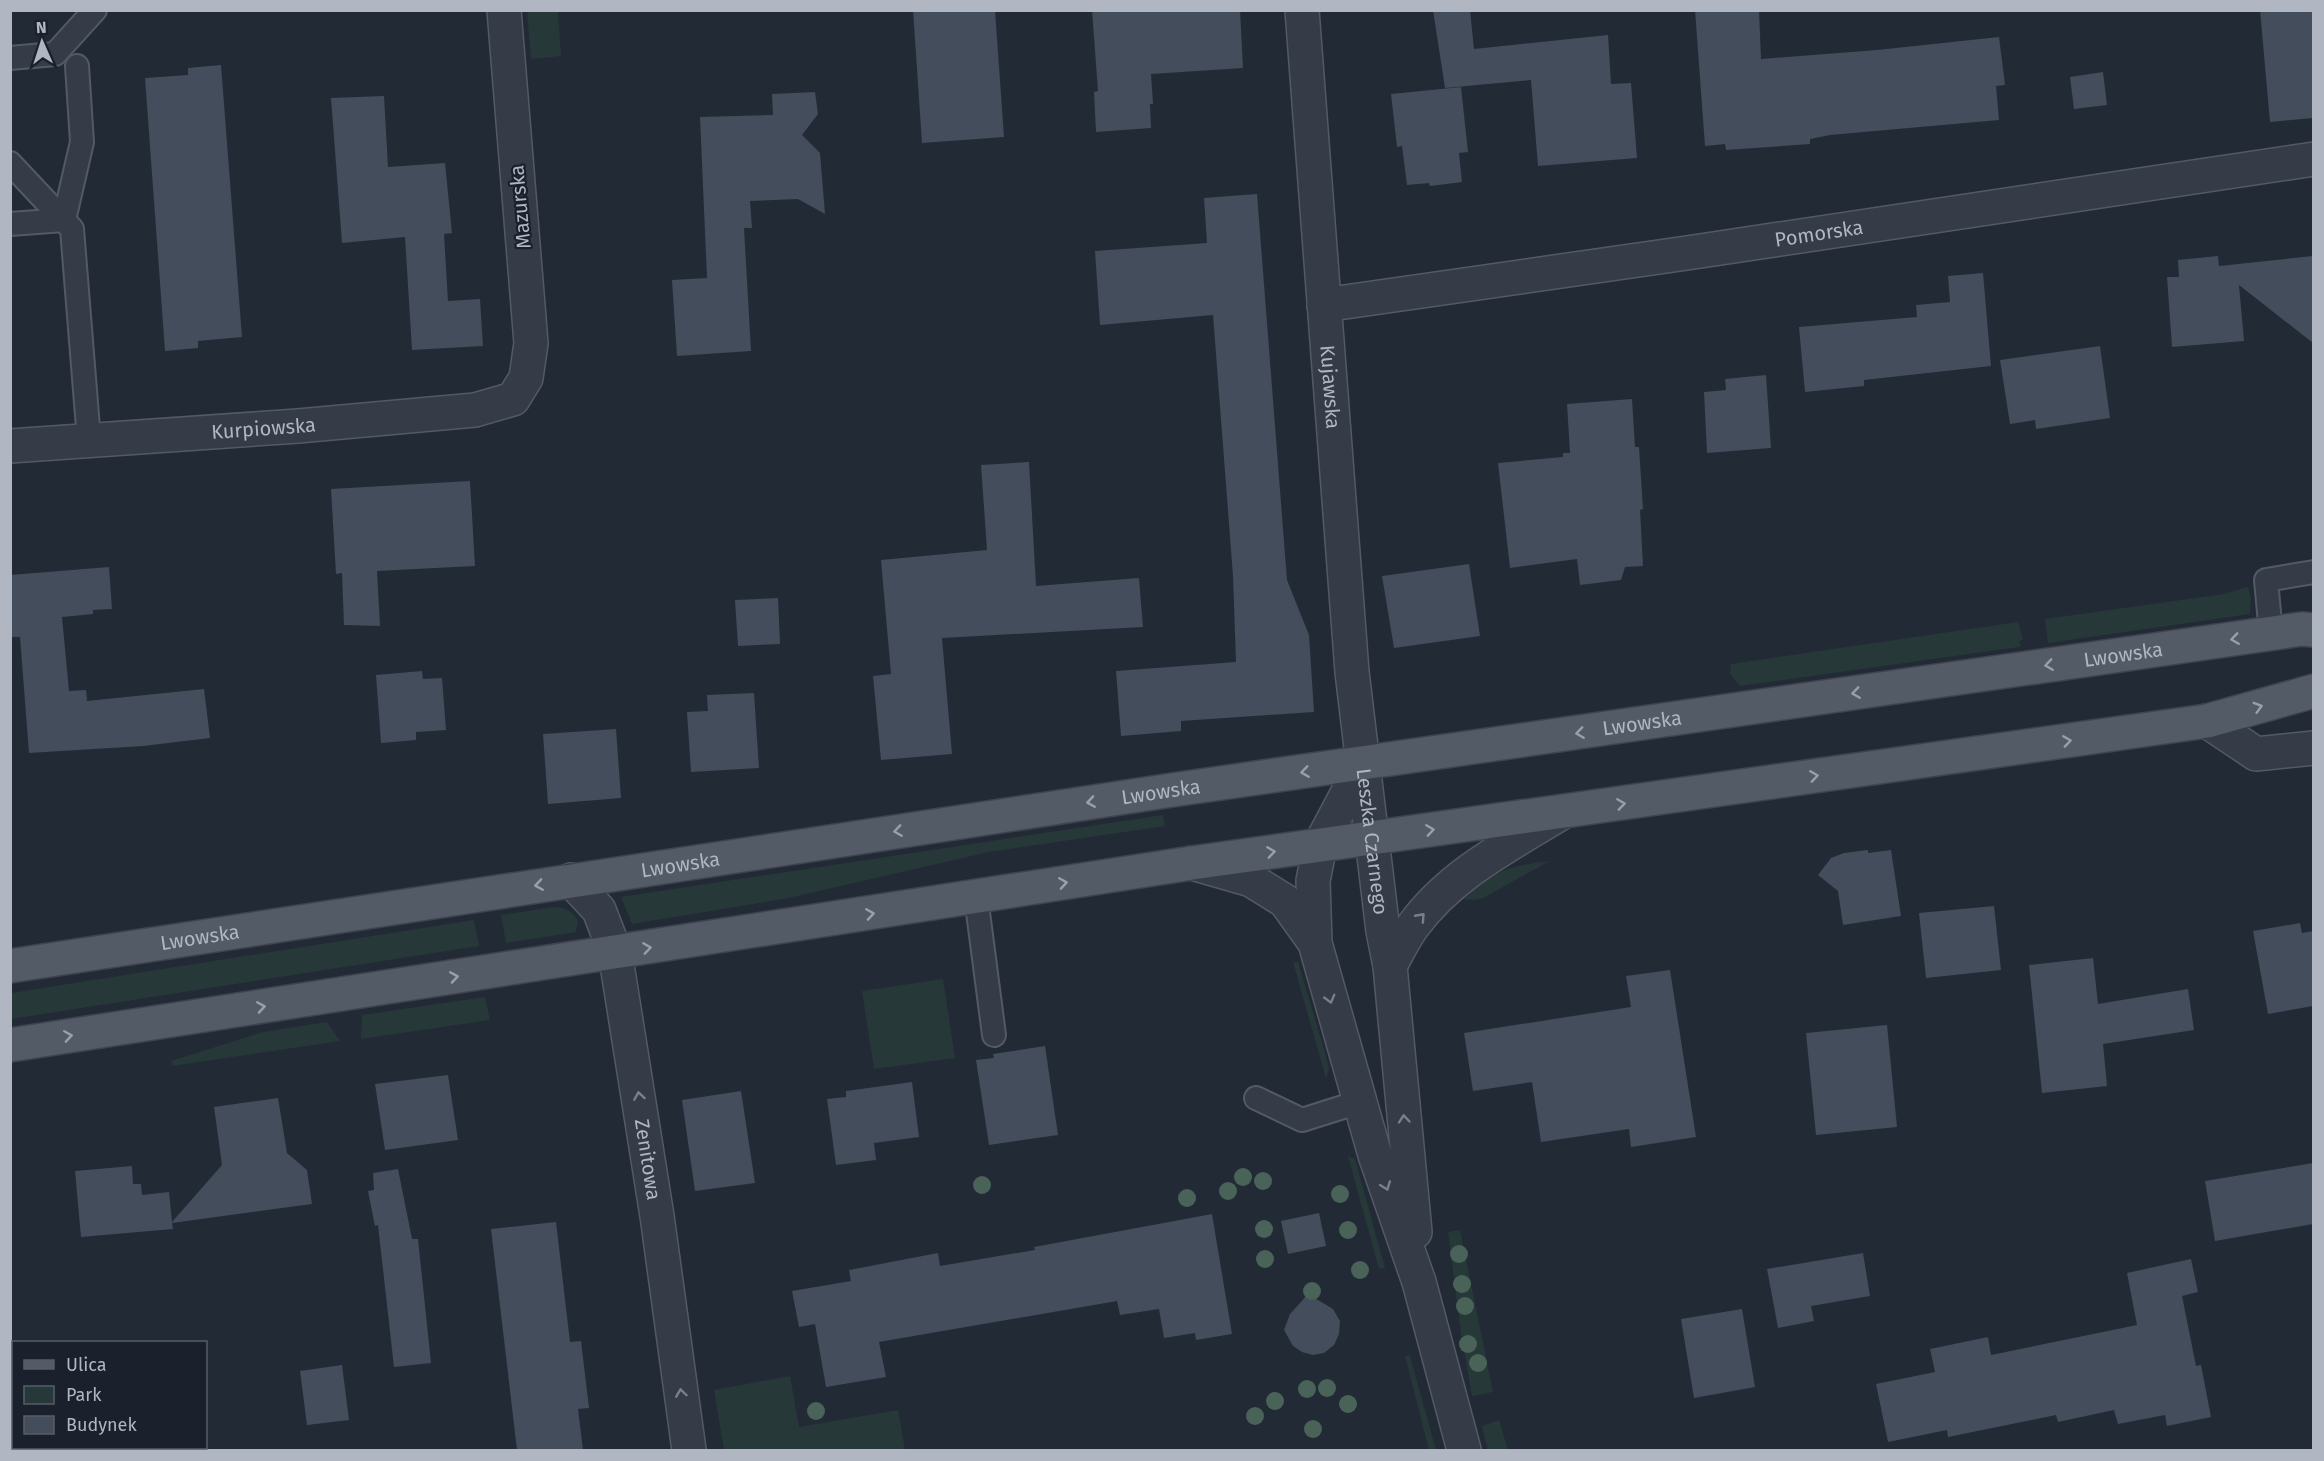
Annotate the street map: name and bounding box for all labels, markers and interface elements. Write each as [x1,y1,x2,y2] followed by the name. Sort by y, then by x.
[12,12,72,72] north arrow
[35,18,47,37] text: N
[504,164,536,250] street label: Mazurska
[1773,215,1865,252] street label: Pomorska
[1315,344,1346,430] street label: Kujawska
[210,412,317,444] street label: Kurpiowska
[2230,632,2239,644] one-way arrow
[2082,637,2164,672] street label: Lwowska
[2045,659,2054,671] one-way arrow
[1852,687,1861,699] one-way arrow
[2252,702,2263,714] one-way arrow
[1601,706,1683,741] street label: Lwowska
[1576,726,1585,738] one-way arrow
[2062,735,2071,747] one-way arrow
[1300,765,1309,777] one-way arrow
[1352,767,1393,916] street label: Leszka Czarnego
[1809,771,1819,783] one-way arrow
[1120,774,1202,810] street label: Lwowska
[1086,796,1095,808] one-way arrow
[1616,798,1626,810] one-way arrow
[893,824,903,836] one-way arrow
[1425,825,1434,837] one-way arrow
[1266,846,1275,859] one-way arrow
[639,847,722,882] street label: Lwowska
[534,878,544,890] one-way arrow
[1058,878,1067,890] one-way arrow
[865,908,875,920] one-way arrow
[1414,913,1425,923] one-way arrow
[159,919,241,955] street label: Lwowska
[642,942,651,954] one-way arrow
[448,971,458,984] one-way arrow
[1323,993,1335,1004] one-way arrow
[256,1001,266,1014] one-way arrow
[64,1031,73,1043] one-way arrow
[633,1091,645,1100] one-way arrow
[1398,1115,1411,1124] one-way arrow
[630,1117,666,1202] street label: Zenitowa
[1378,1180,1391,1191] one-way arrow
[12,1341,207,1449] legend
[66,1354,106,1376] text: Ulica
[66,1384,102,1406] text: Park
[675,1388,688,1397] one-way arrow
[66,1414,137,1436] text: Budynek

